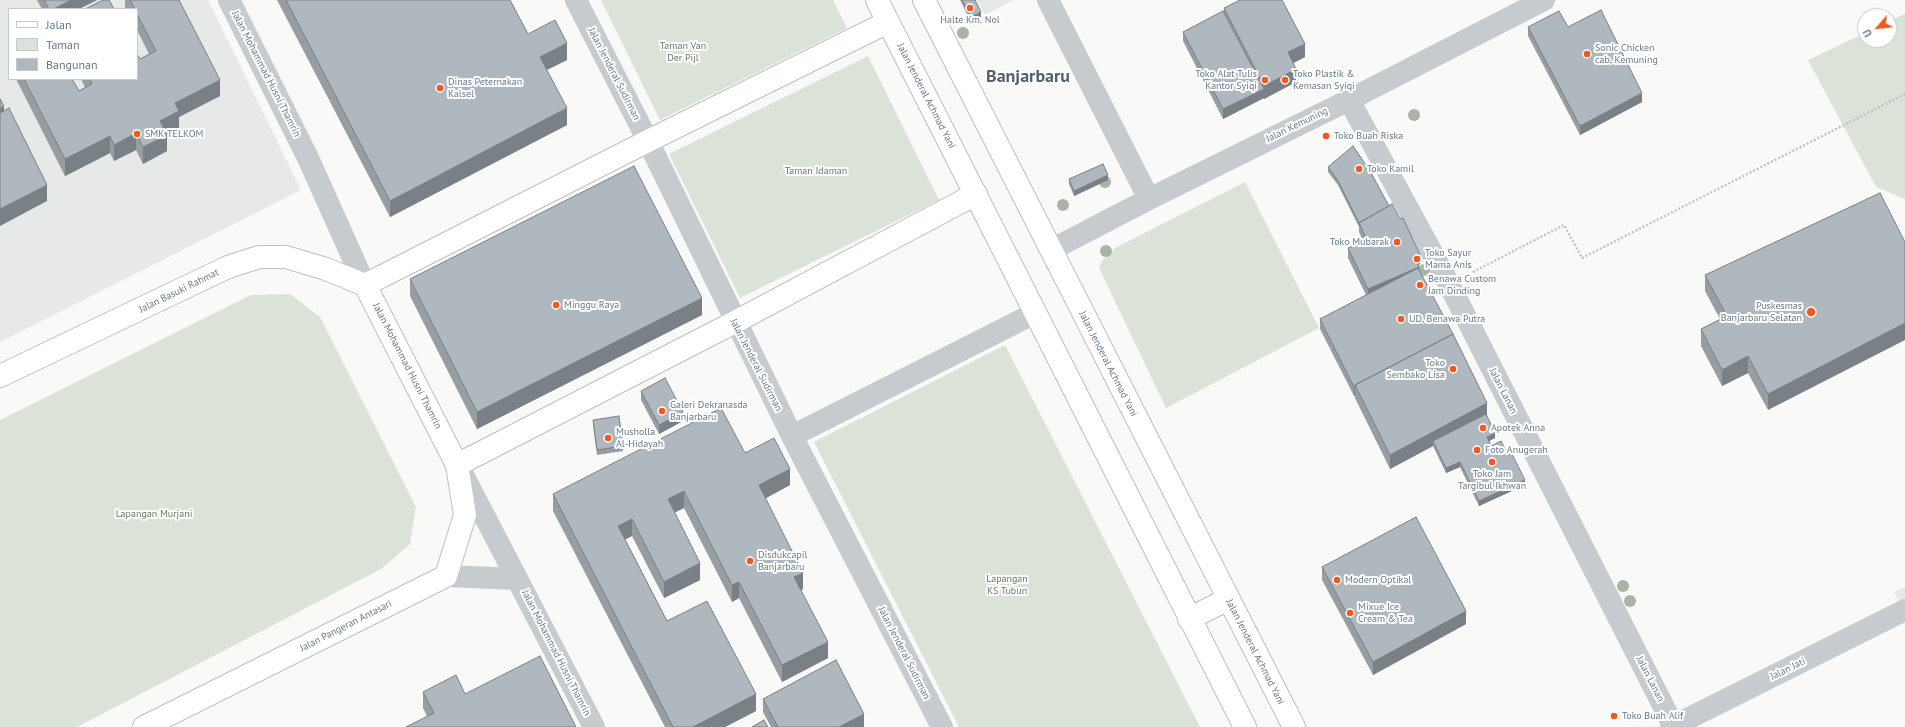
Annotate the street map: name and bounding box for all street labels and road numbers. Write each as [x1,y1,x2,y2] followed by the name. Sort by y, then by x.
[229,9,303,139] street label: Jalan Mohammad Husni Thamrin
[585,26,643,122] street label: Jalan Jenderal Sudirman
[894,41,958,151] street label: Jalan Jenderal Achmad Yani
[1264,105,1330,145] street label: Jalan Kemuning
[137,266,221,316] street label: Jalan Basuki Rahmat
[370,301,444,431] street label: Jalan Mohammad Husni Thamrin
[1076,309,1140,419] street label: Jalan Jenderal Achmad Yani
[727,317,785,413] street label: Jalan Jenderal Sudirman
[1486,366,1520,416] street label: Jalan Lanan
[519,588,593,718] street label: Jalan Mohammad Husni Thamrin
[1223,597,1287,707] street label: Jalan Jenderal Achmad Yani
[298,598,394,654] street label: Jalan Pangeran Antasari
[875,605,933,701] street label: Jalan Jenderal Sudirman
[1633,654,1667,704] street label: Jalan Lanan
[1768,655,1808,683] street label: Jalan Jati

